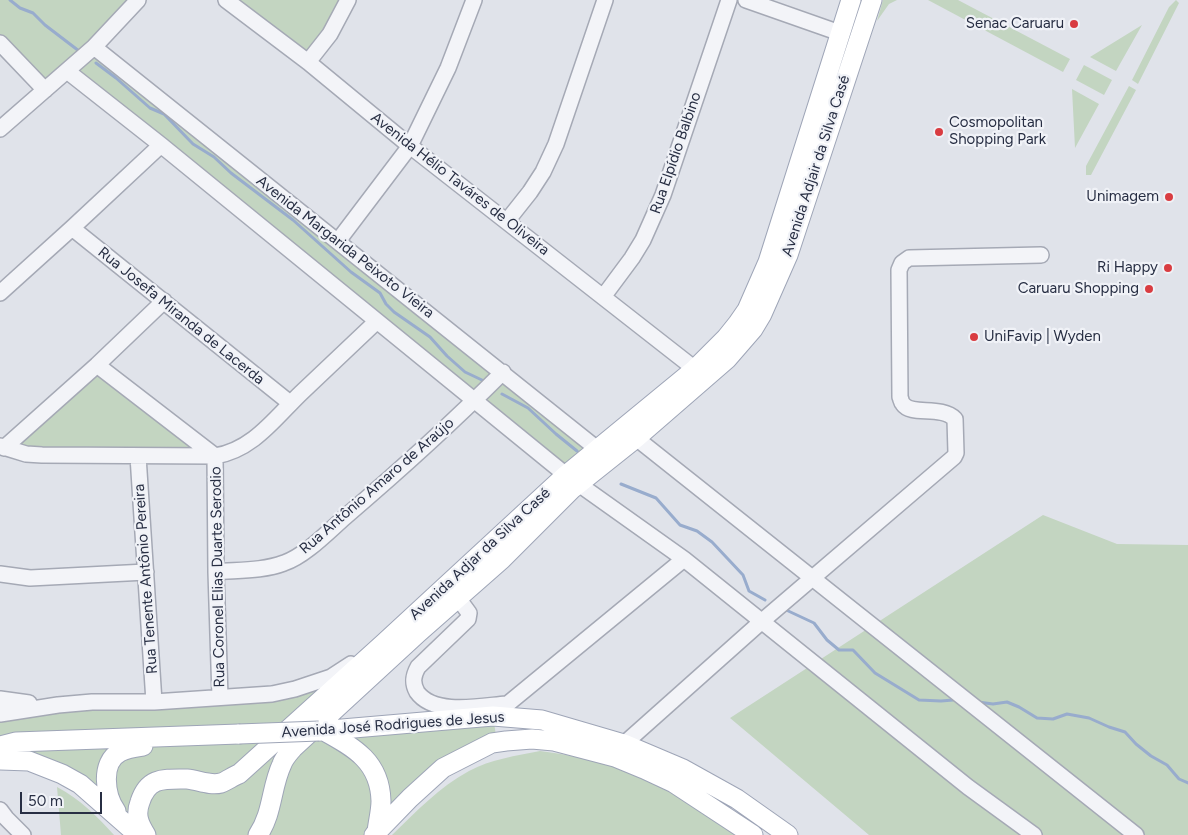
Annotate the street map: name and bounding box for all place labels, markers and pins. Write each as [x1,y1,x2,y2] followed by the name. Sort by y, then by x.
[966,15,1064,33] place label: Senac Caruaru
[1068,18,1080,30] marker: Senac Caruaru
[949,114,1046,149] place label: Cosmopolitan Shopping Park
[933,126,945,138] marker: Cosmopolitan Shopping Park
[1086,188,1159,206] place label: Unimagem
[1163,191,1175,203] marker: Unimagem
[1097,259,1158,277] place label: Ri Happy
[1162,262,1174,274] marker: Ri Happy
[1018,280,1139,298] place label: Caruaru Shopping
[1143,283,1155,295] marker: Caruaru Shopping
[984,328,1101,346] place label: UniFavip | Wyden
[968,331,980,343] marker: UniFavip | Wyden

